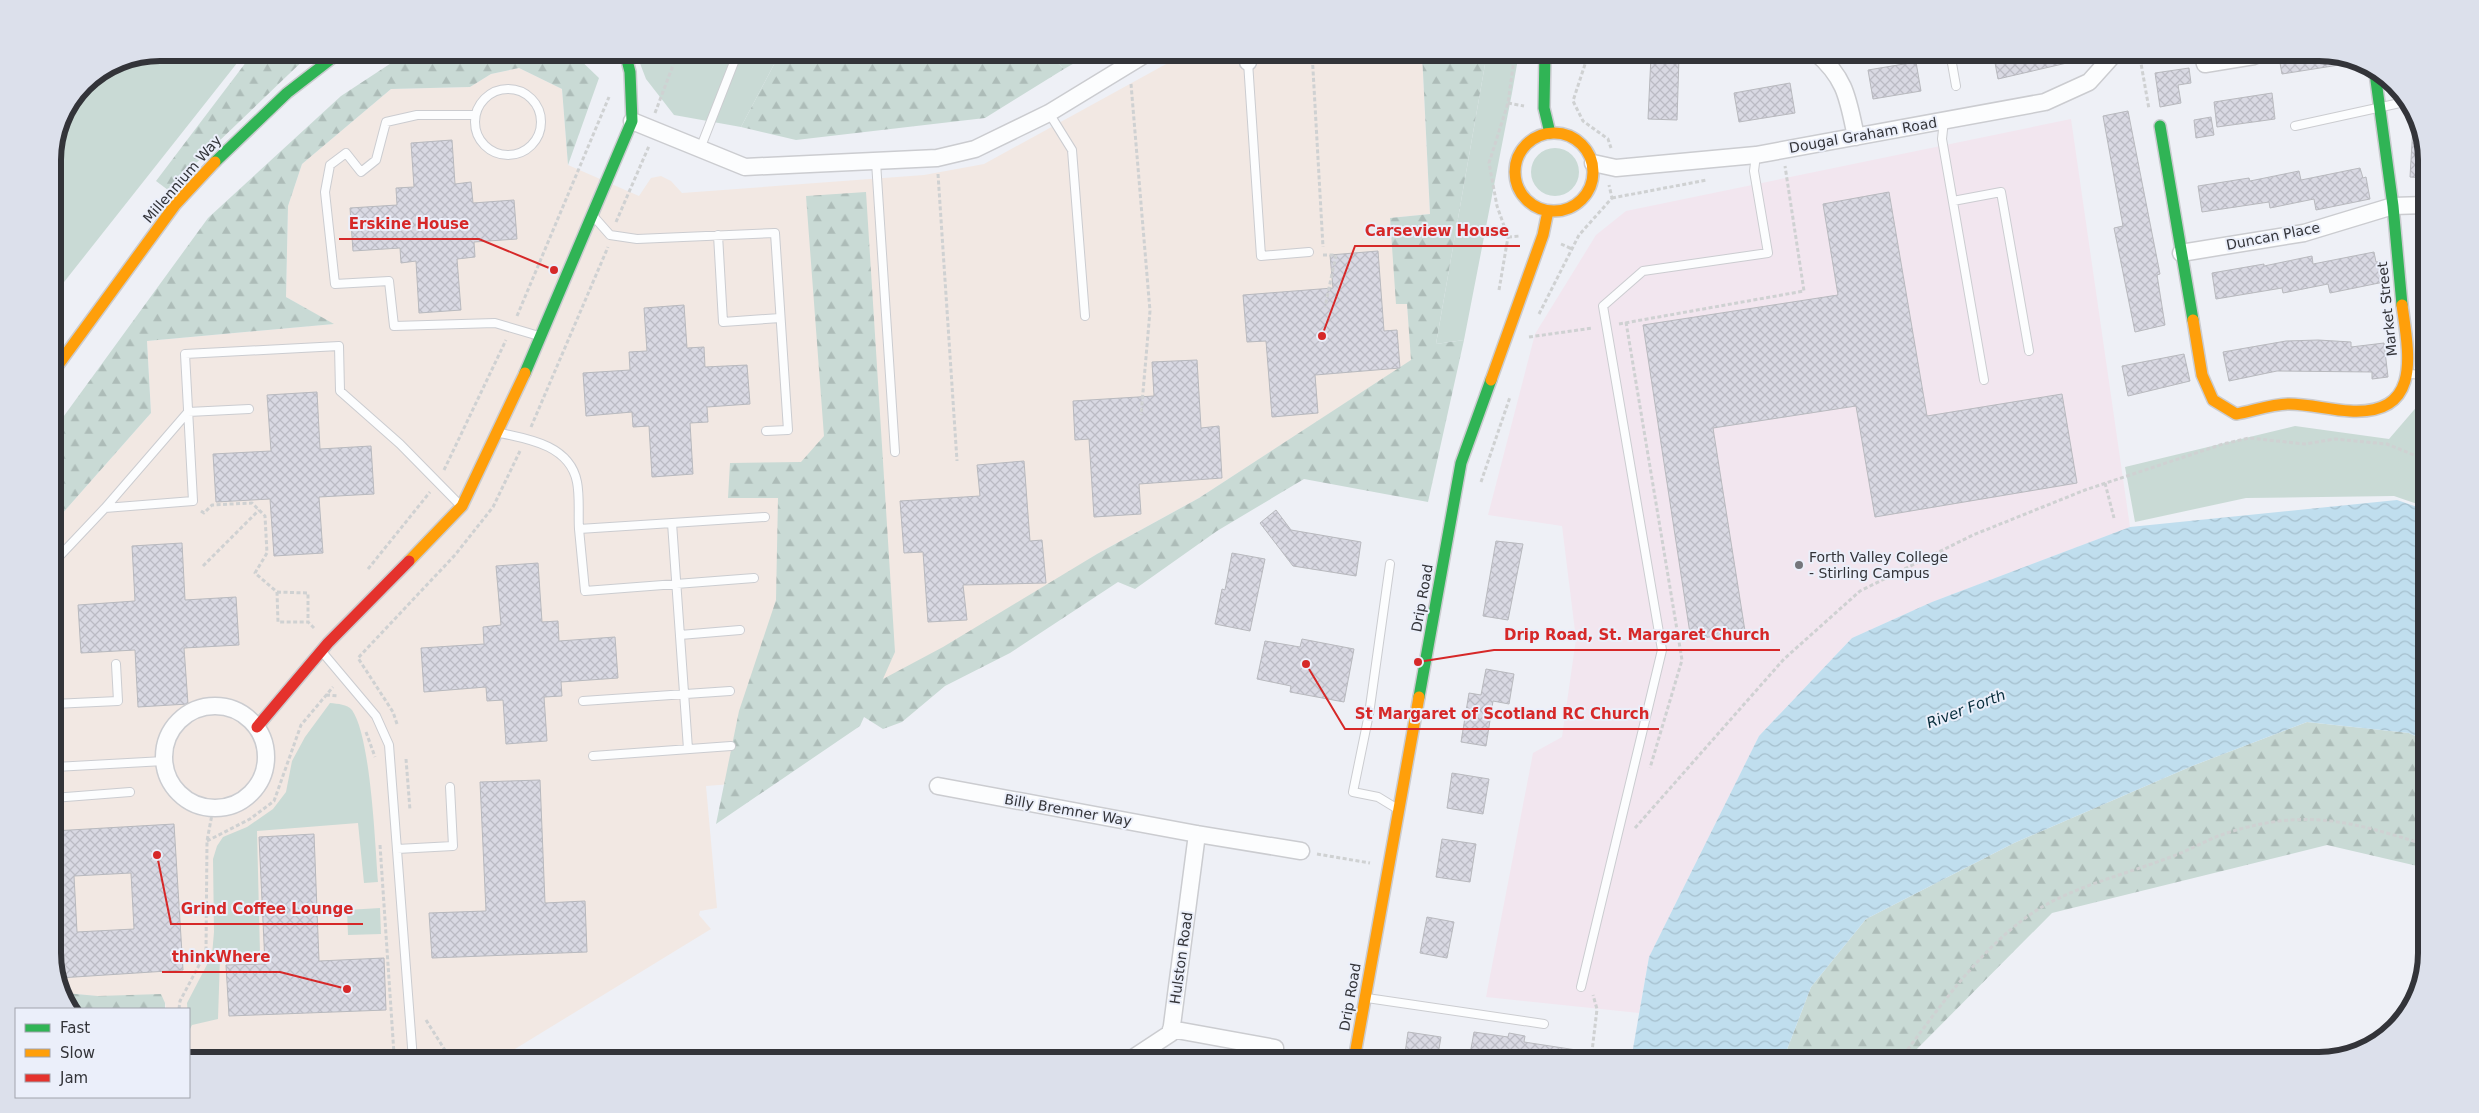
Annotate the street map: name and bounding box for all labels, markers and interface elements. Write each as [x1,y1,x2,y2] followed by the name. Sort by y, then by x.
[1788,114,1938,156] street label: Dougal Graham Road
[140,132,224,226] street label: Millennium Way
[339,209,479,239] callout: Erskine House
[349,215,469,233] text: Erskine House
[1355,216,1520,246] callout: Carseview House
[2225,219,2321,253] street label: Duncan Place
[1365,222,1509,240] text: Carseview House
[2374,260,2400,357] street label: Market Street
[1809,549,1948,581] place label: Forth Valley College - Stirling Campus
[1793,559,1805,571] marker: Forth Valley College - Stirling Campus
[1408,563,1436,633] street label: Drip Road
[1494,620,1780,650] callout: Drip Road, St. Margaret Church
[1504,626,1770,644] text: Drip Road, St. Margaret Church
[1924,686,2008,732] water label: River Forth
[1345,699,1659,729] callout: St Margaret of Scotland RC Church
[1355,705,1649,723] text: St Margaret of Scotland RC Church
[1003,791,1133,829] street label: Billy Bremner Way
[171,894,363,924] callout: Grind Coffee Lounge
[181,900,353,918] text: Grind Coffee Lounge
[1167,911,1195,1005] street label: Hulston Road
[162,942,280,972] callout: thinkWhere
[172,948,270,966] text: thinkWhere
[1336,962,1364,1032] street label: Drip Road
[15,1008,190,1098] legend
[60,1019,90,1037] text: Fast
[60,1044,95,1062] text: Slow
[59,1069,88,1087] text: Jam

